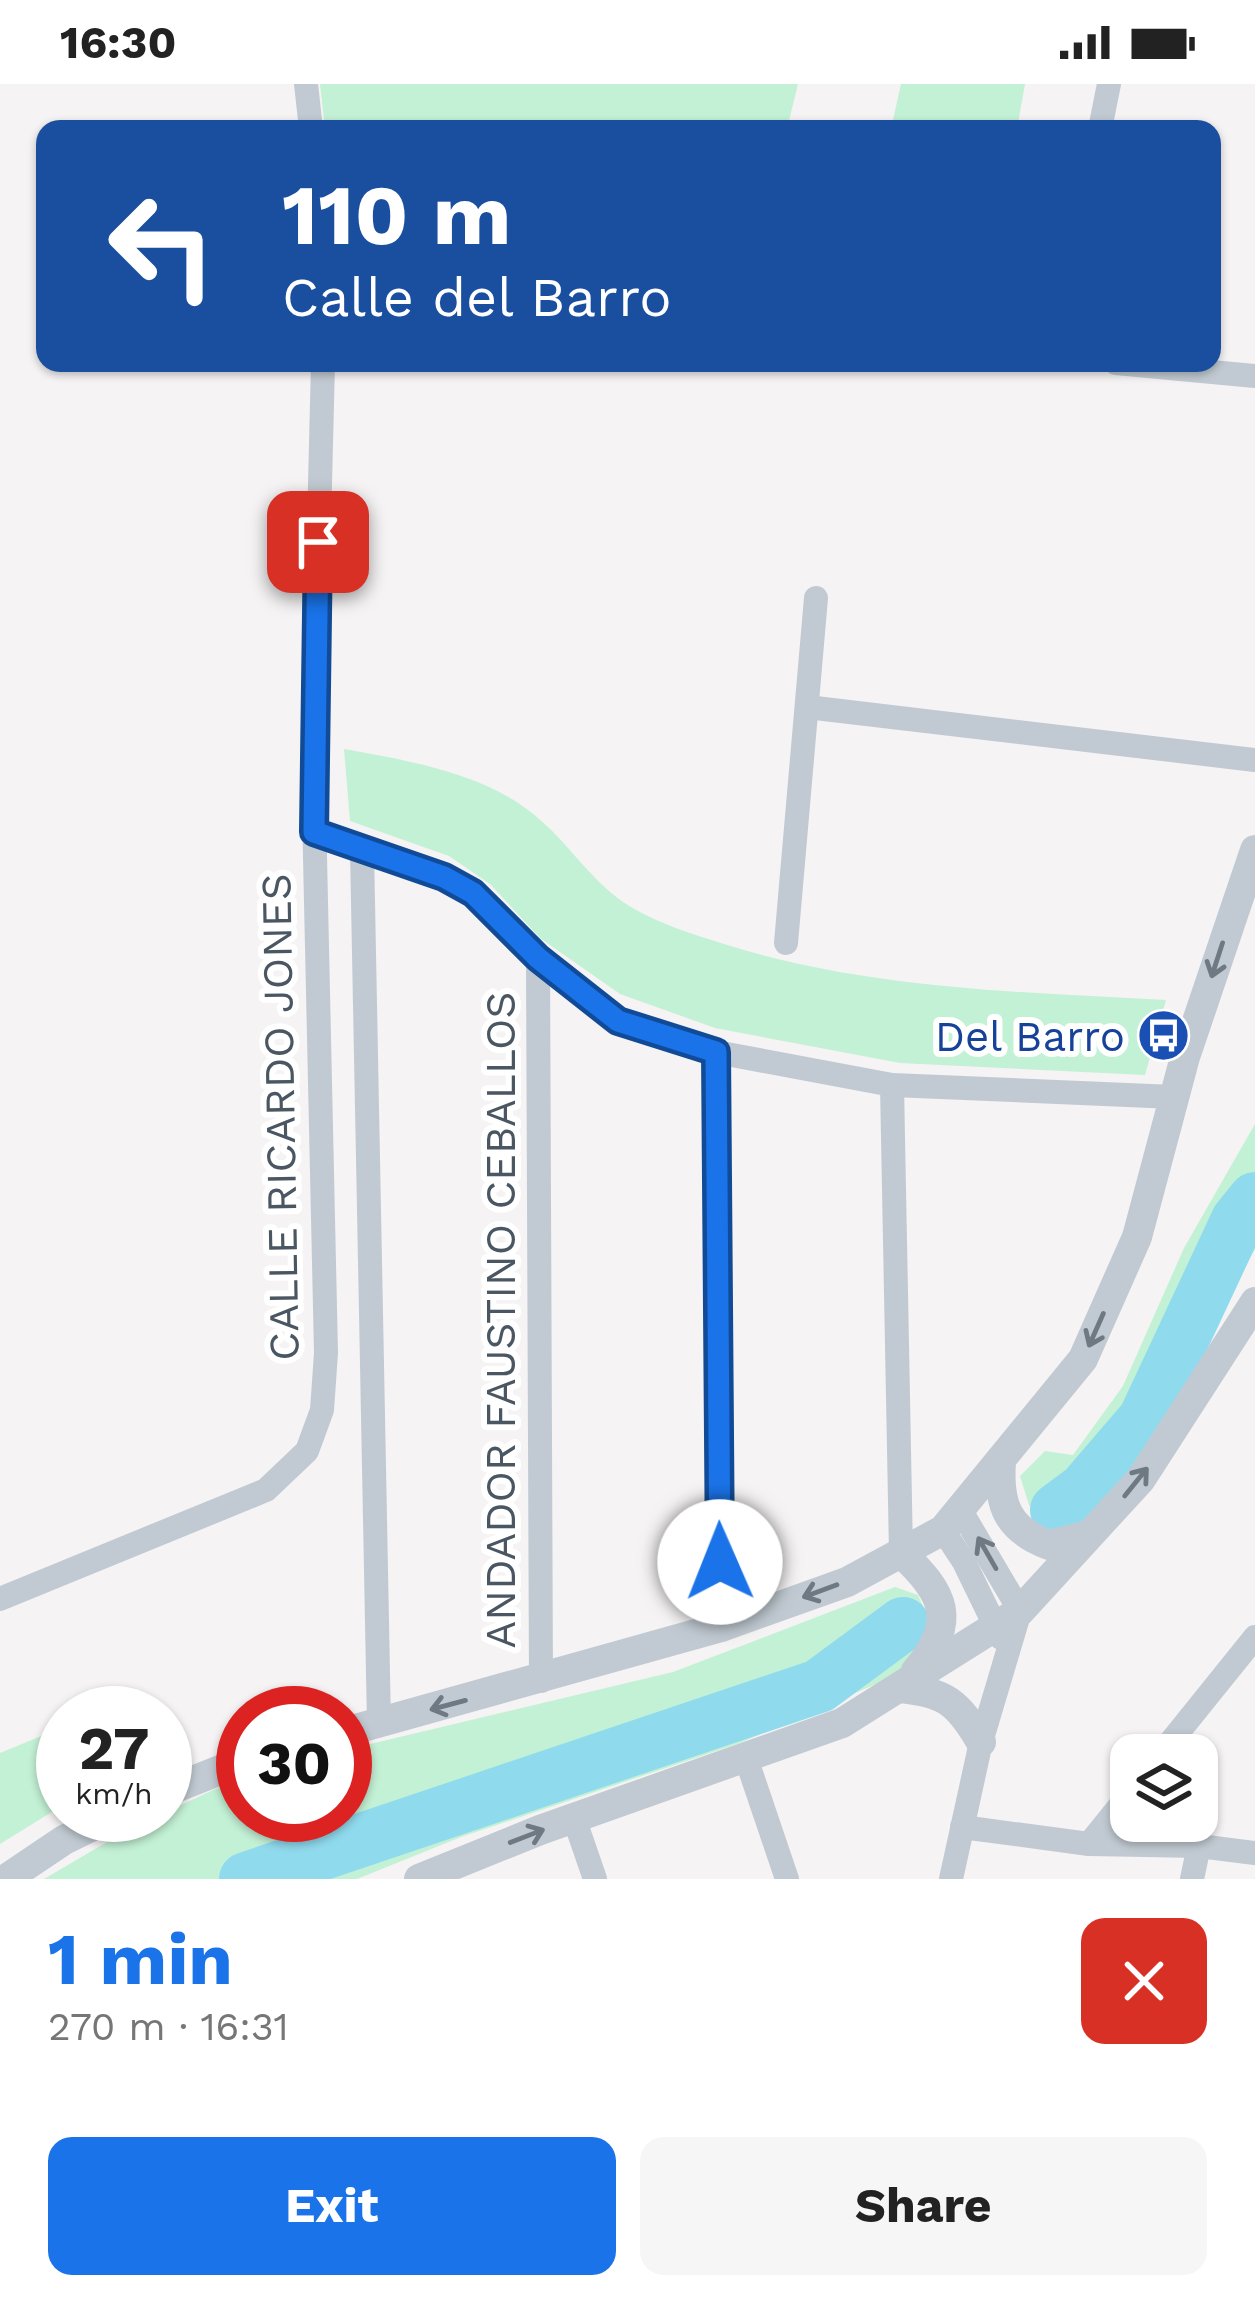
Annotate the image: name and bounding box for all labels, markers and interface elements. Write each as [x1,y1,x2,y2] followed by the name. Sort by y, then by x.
[60,16,176,69] text: 16:30
[282,166,512,264] text: 110 m
[84,168,240,324] icon: left
[282,266,672,329] text: Calle del Barro
[267,491,369,593] pin
[285,509,351,575] icon: arrive
[251,873,309,1361] street label: CALLE RICARDO JONES
[1204,940,1226,978] one-way arrow
[476,992,525,1648] street label: ANDADOR FAUSTINO CEBALLOS
[1136,1008,1192,1064] bus stop icon: Del Barro
[935,1012,1125,1061] place label: Del Barro
[1083,1311,1105,1347] one-way arrow
[1122,1467,1149,1499] one-way arrow
[657,1499,783,1625] position arrow
[974,1537,998,1572] one-way arrow
[803,1582,840,1604] one-way arrow
[216,1686,372,1842] speed limit sign: 30
[429,1696,467,1718] one-way arrow
[78,1713,150,1784] text: 27
[1110,1734,1218,1842] map controls
[1110,1734,1218,1842] button: layers
[75,1776,153,1811] text: km/h
[508,1823,545,1845] one-way arrow
[48,1917,233,2001] text: 1 min
[1081,1918,1207,2044] button: close
[48,2004,289,2049] text: 270 m · 16:31
[48,2137,616,2275] button: Exit
[640,2137,1207,2275] button: Share

